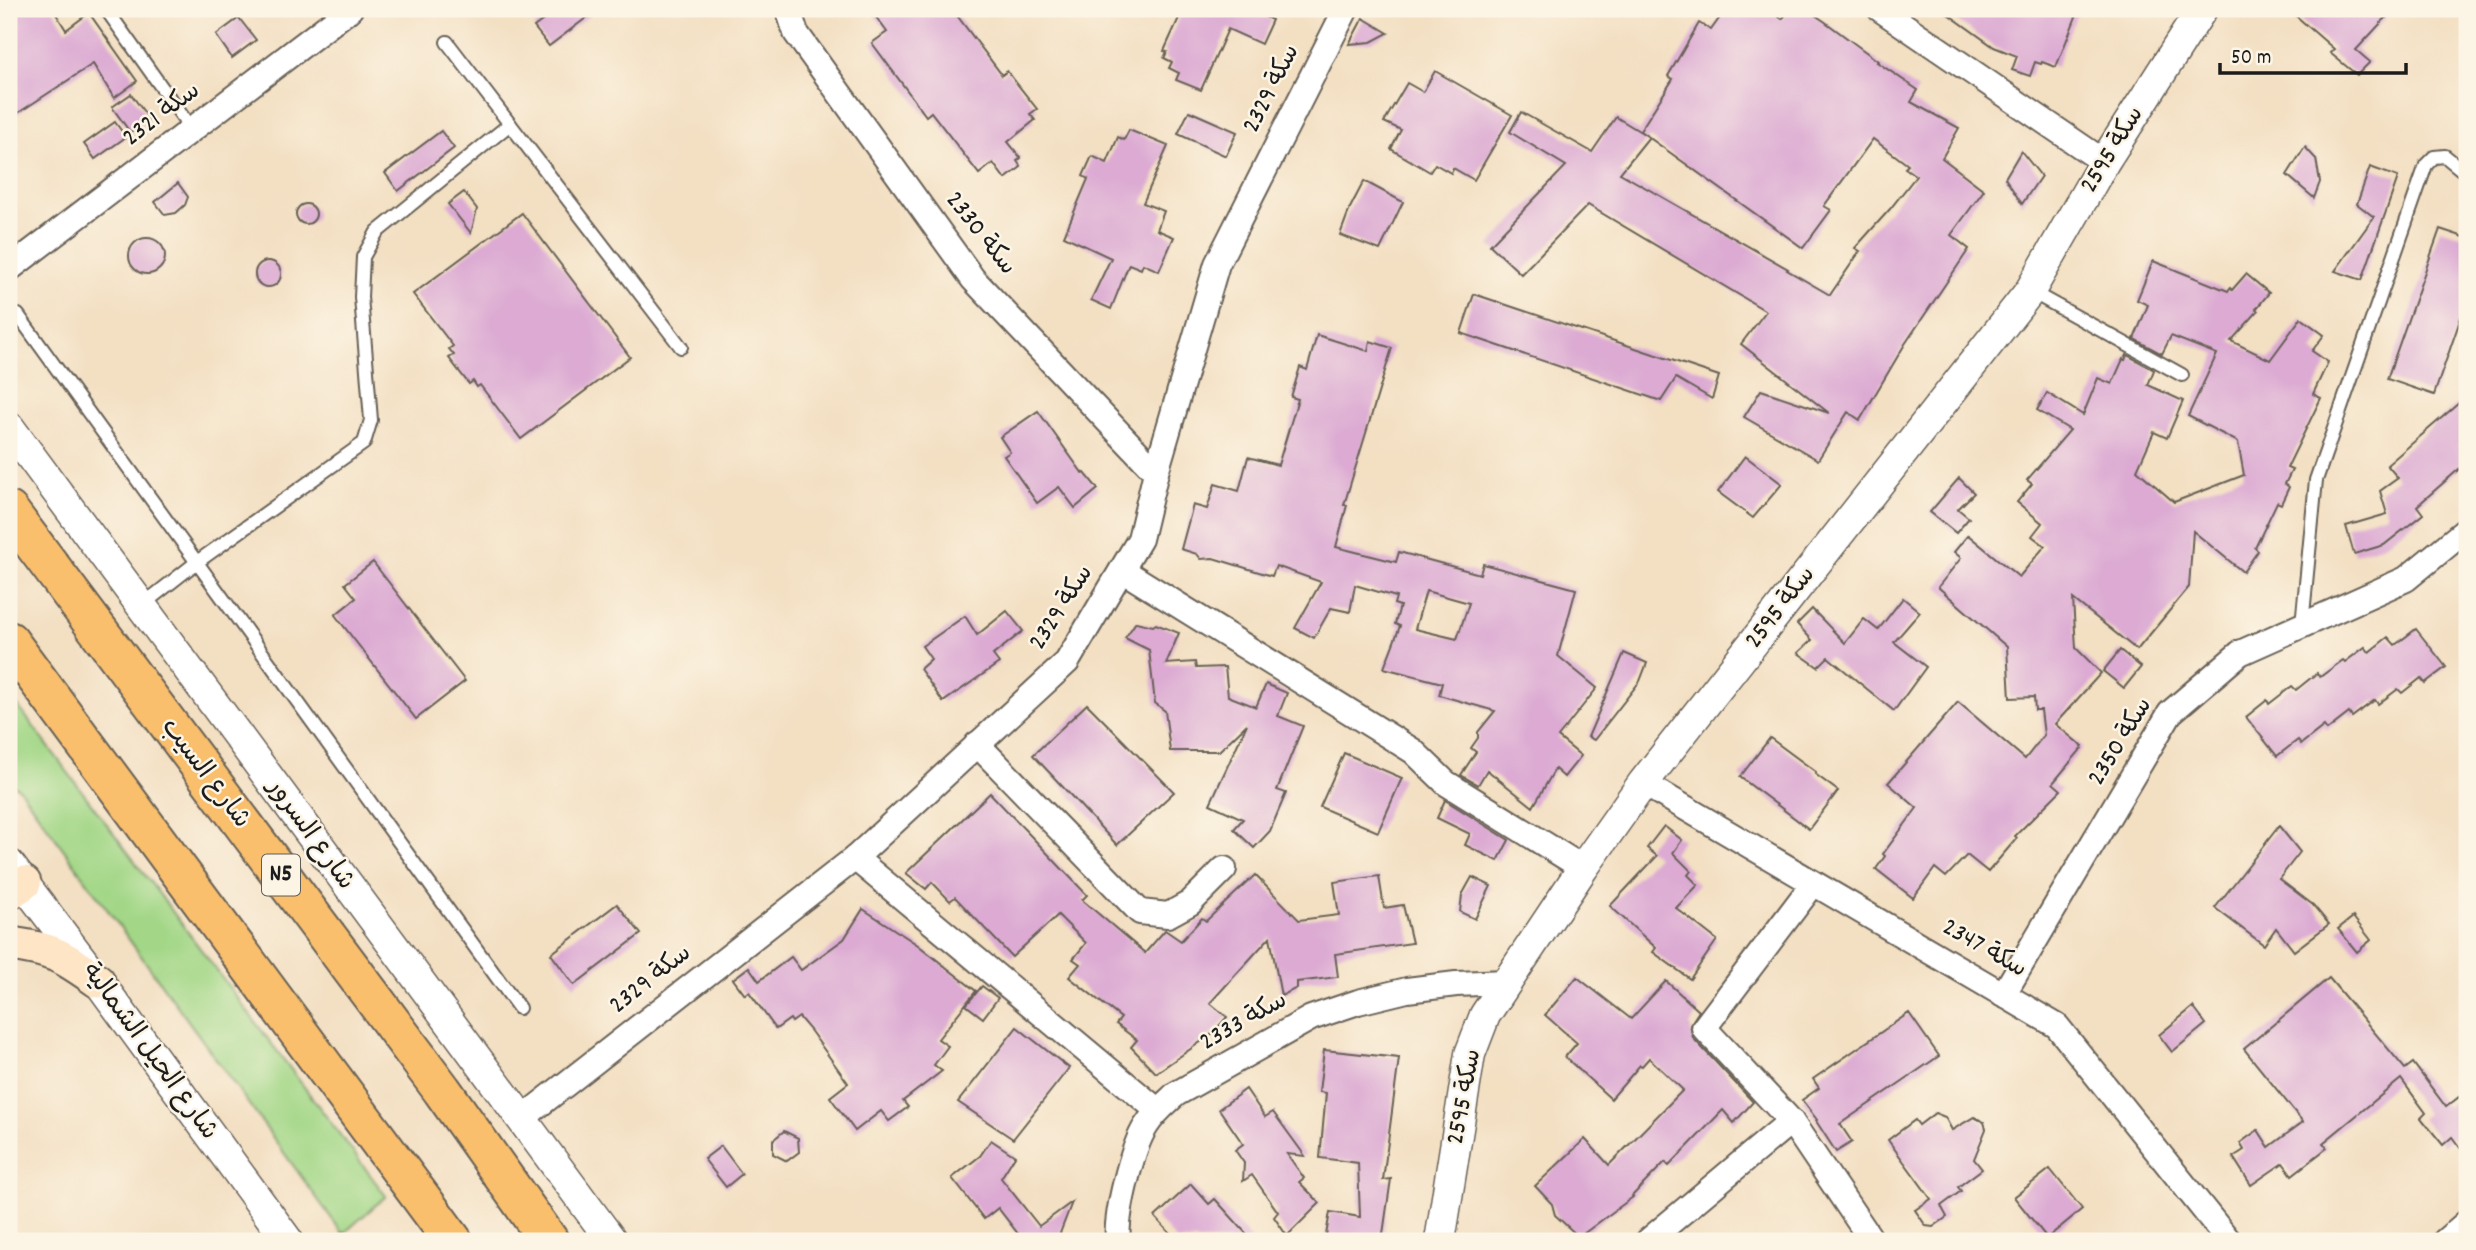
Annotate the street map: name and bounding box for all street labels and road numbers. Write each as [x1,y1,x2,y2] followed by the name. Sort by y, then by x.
[1234,38,1310,140] street label: سكة 2329
[115,73,209,157] street label: سكة 2321
[2072,99,2154,201] street label: سكة 2595
[935,184,1025,284] street label: سكة 2330
[1020,558,1104,658] street label: سكة 2329
[1737,559,1825,657] street label: سكة 2595
[2079,690,2163,794] street label: سكة 2350
[151,711,259,837] street label: شارع السيب
[256,770,363,898] street label: شارع السرور
[262,854,300,896] road number: N5
[1935,910,2033,988] street label: سكة 2347
[602,936,700,1024] street label: سكة 2329
[72,956,226,1148] street label: شارع الحيل الشمالية
[1193,983,1295,1061] street label: سكة 2333
[1438,1046,1492,1148] street label: سكة 2595

